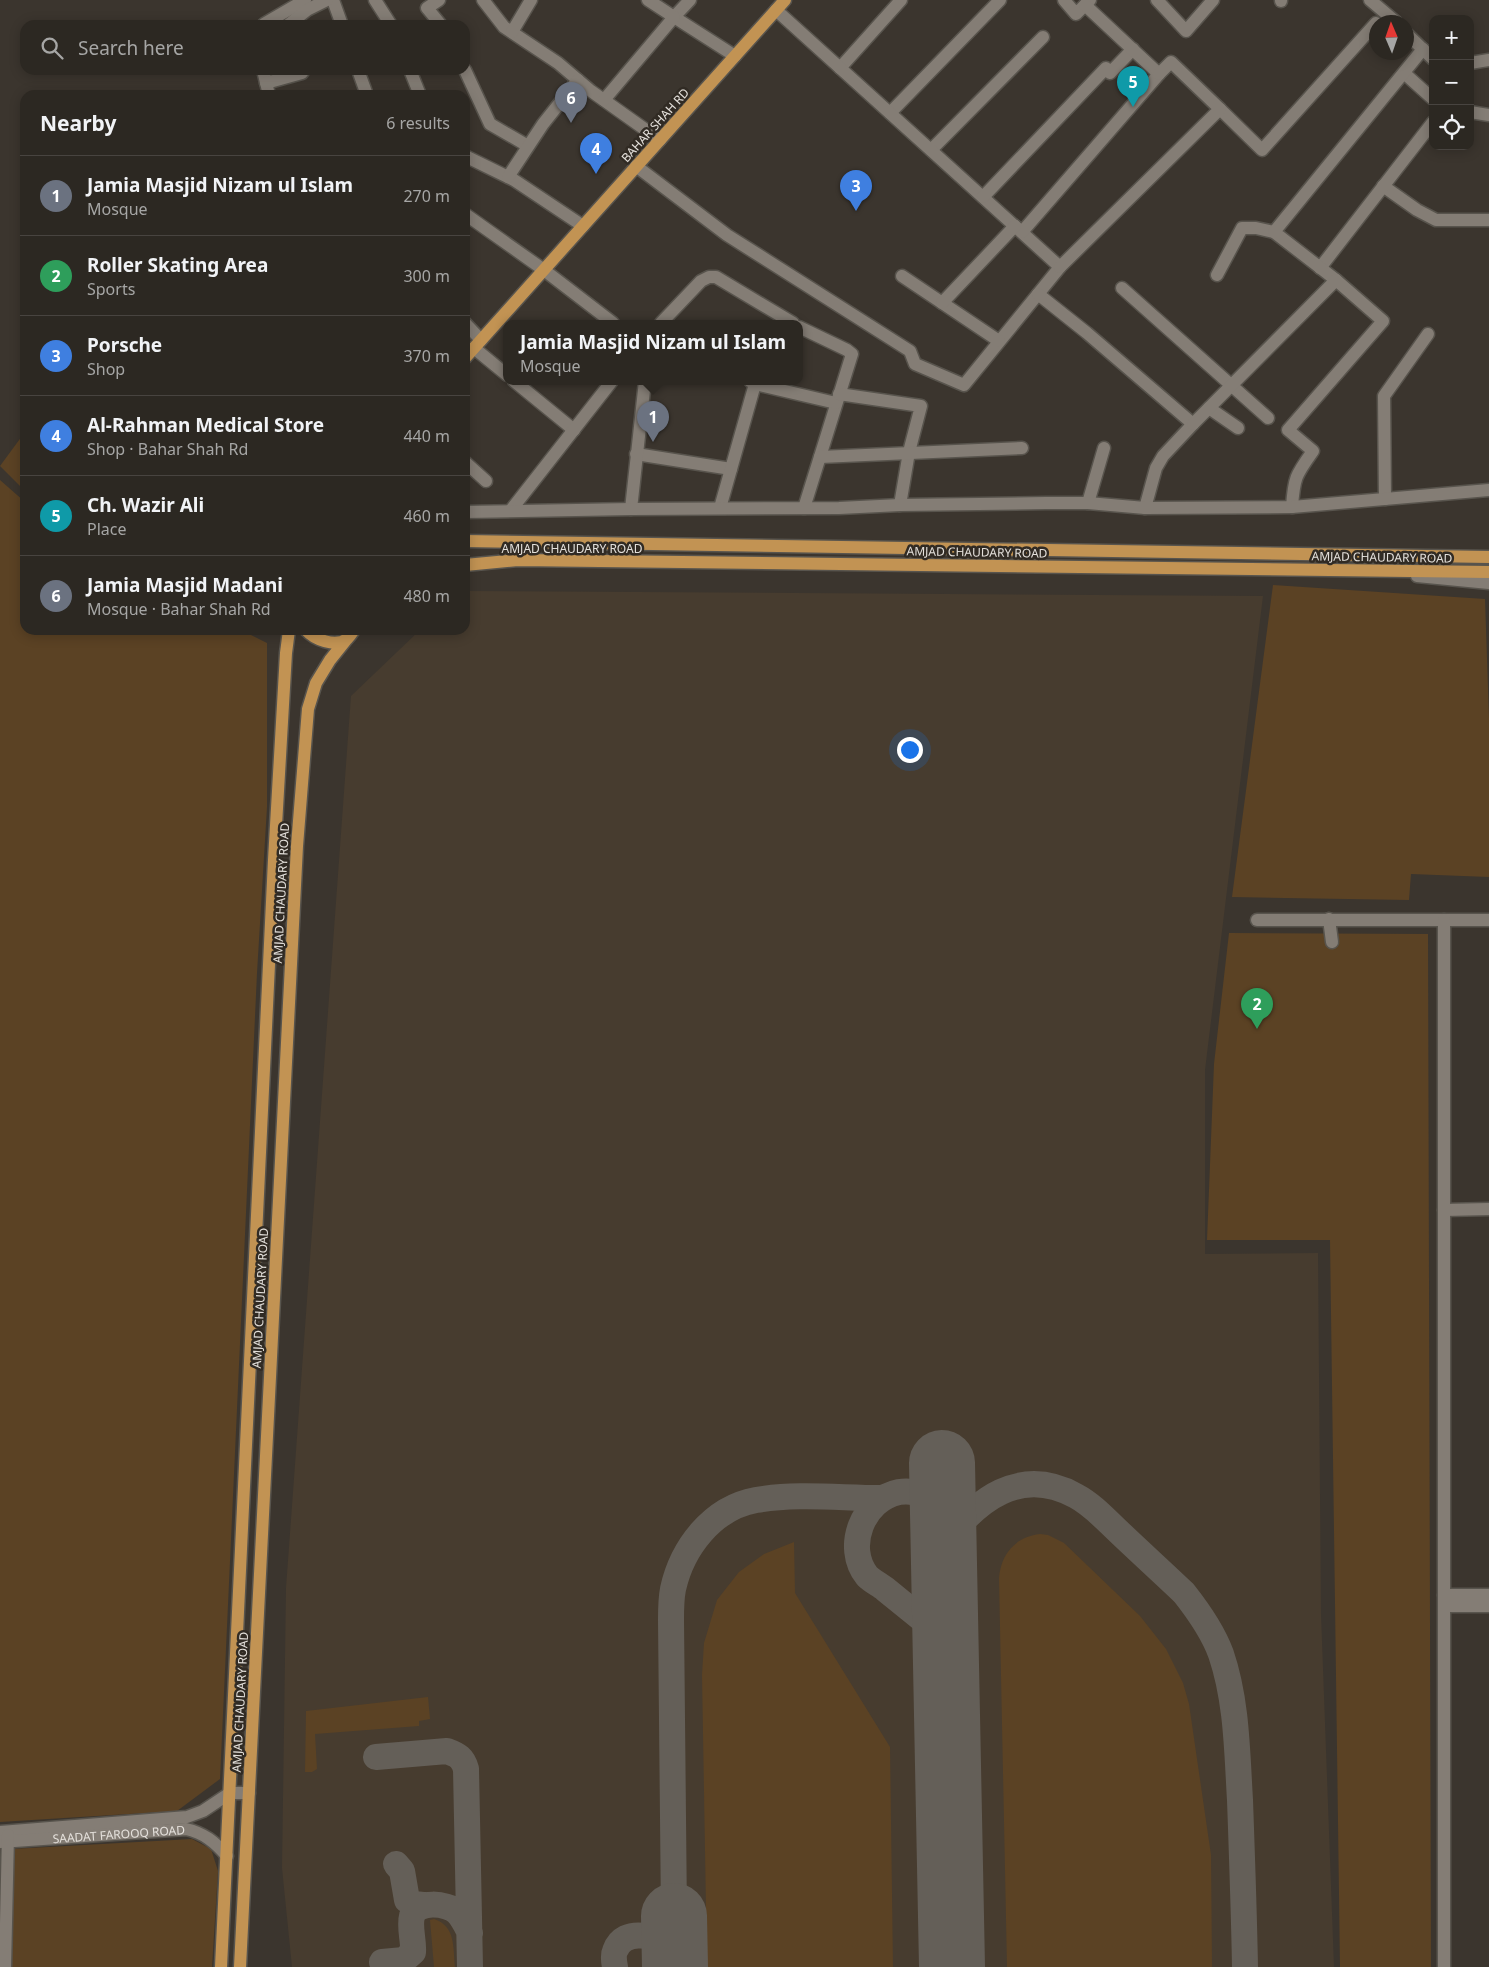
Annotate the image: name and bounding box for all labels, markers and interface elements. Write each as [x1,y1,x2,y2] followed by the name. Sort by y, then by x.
[1369,15,1414,60] north arrow
[1429,15,1474,150] map controls
[1429,15,1474,60] button: +
[20,20,470,75] search box
[38,34,66,62] icon: search
[78,35,184,61] text: Search here
[1429,60,1474,105] button: −
[1117,66,1149,107] pin: 5
[555,82,587,123] pin: 6
[617,84,693,166] street label: BAHAR SHAH RD
[1429,105,1474,150] button: locate
[40,109,116,137] text: Nearby
[386,112,450,134] text: 6 results
[580,133,612,174] pin: 4
[840,170,872,211] pin: 3
[87,172,353,198] text: Jamia Masjid Nizam ul Islam
[51,185,61,207] text: 1
[403,185,450,207] text: 270 m
[87,198,148,220] text: Mosque
[87,252,268,278] text: Roller Skating Area
[51,265,61,287] text: 2
[403,265,450,287] text: 300 m
[87,278,135,300] text: Sports
[503,320,803,385] popup
[520,329,786,355] text: Jamia Masjid Nizam ul Islam
[87,332,162,358] text: Porsche
[51,345,61,367] text: 3
[403,345,450,367] text: 370 m
[520,355,581,377] text: Mosque
[87,358,125,380] text: Shop
[637,401,669,442] pin: 1
[87,412,324,438] text: Al-Rahman Medical Store
[51,425,61,447] text: 4
[403,425,450,447] text: 440 m
[87,438,248,460] text: Shop · Bahar Shah Rd
[87,492,204,518] text: Ch. Wazir Ali
[51,505,61,527] text: 5
[403,505,450,527] text: 460 m
[87,518,127,540] text: Place
[502,540,643,557] street label: AMJAD CHAUDARY ROAD
[906,542,1048,562] street label: AMJAD CHAUDARY ROAD
[1311,547,1453,567] street label: AMJAD CHAUDARY ROAD
[87,572,283,598] text: Jamia Masjid Madani
[51,585,61,607] text: 6
[403,585,450,607] text: 480 m
[87,598,271,620] text: Mosque · Bahar Shah Rd
[897,737,923,763] your location
[269,822,293,964] street label: AMJAD CHAUDARY ROAD
[1241,988,1273,1029] pin: 2
[248,1227,272,1369] street label: AMJAD CHAUDARY ROAD
[228,1631,252,1773] street label: AMJAD CHAUDARY ROAD
[52,1821,186,1847] street label: SAADAT FAROOQ ROAD

